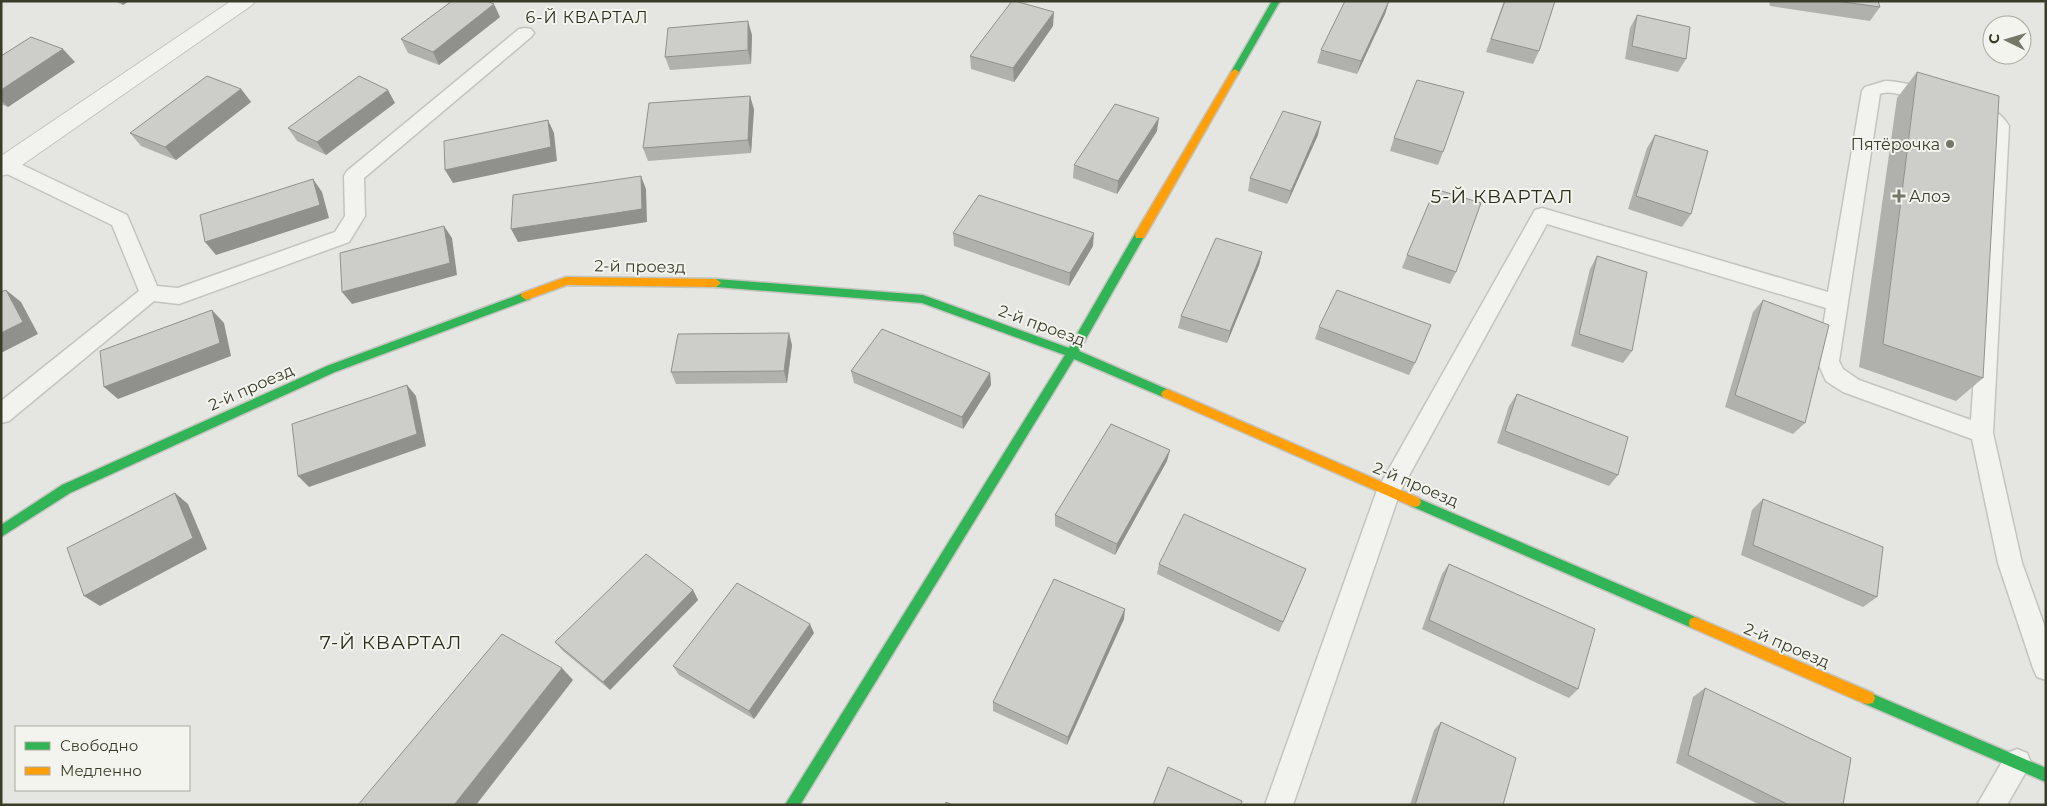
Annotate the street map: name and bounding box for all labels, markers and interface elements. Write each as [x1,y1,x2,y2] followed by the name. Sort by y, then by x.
[525,8,649,27] district label: 6-Й КВАРТАЛ
[1982,15,2032,65] north arrow
[1985,33,2003,45] text: С
[1851,135,1940,154] place label: Пятёрочка
[1944,138,1956,150] marker: Пятёрочка
[1430,185,1574,208] district label: 5-Й КВАРТАЛ
[1909,187,1950,206] place label: Алоэ
[1893,190,1905,202] marker: Алоэ
[594,256,686,277] street label: 2-й проезд
[996,301,1088,350] street label: 2-й проезд
[206,360,297,415] street label: 2-й проезд
[1370,458,1461,511] street label: 2-й проезд
[1741,619,1832,672] street label: 2-й проезд
[320,631,462,654] district label: 7-Й КВАРТАЛ
[15,726,190,791] legend
[60,736,138,755] text: Свободно
[60,761,142,780] text: Медленно

